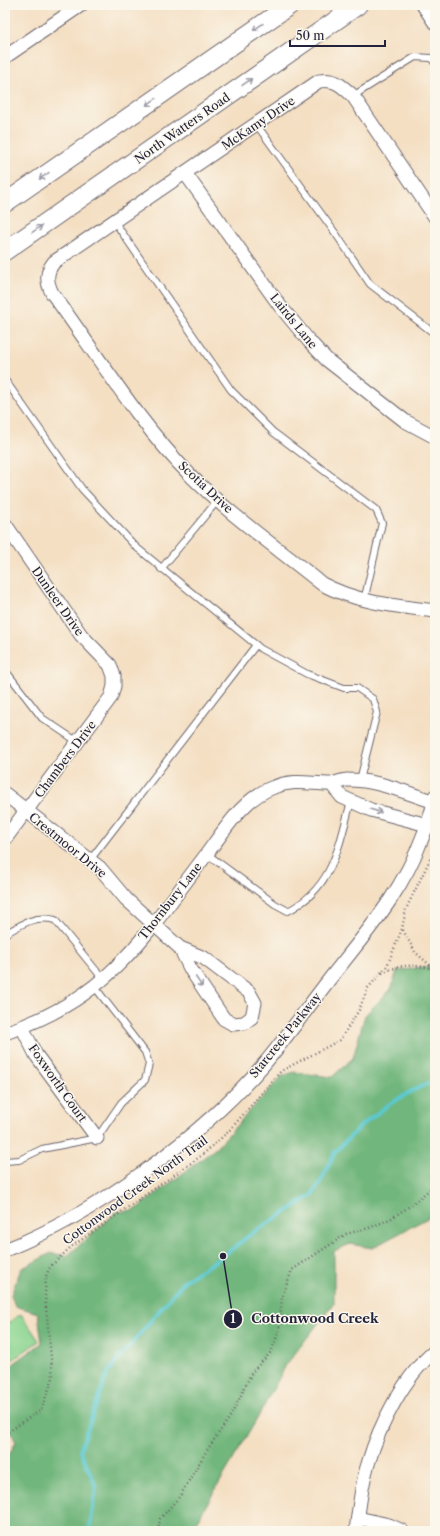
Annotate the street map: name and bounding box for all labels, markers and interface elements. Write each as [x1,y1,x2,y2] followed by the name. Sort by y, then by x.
[290,22,385,48] scale bar
[252,23,263,31] one-way arrow
[296,28,325,43] text: 50 m
[241,78,252,86] one-way arrow
[131,89,233,167] street label: North Watters Road
[218,93,298,153] street label: McKamy Drive
[146,98,157,106] one-way arrow
[39,172,50,180] one-way arrow
[31,225,42,233] one-way arrow
[267,290,321,352] street label: Lairds Lane
[176,458,237,516] street label: Scotia Drive
[29,564,87,639] street label: Dunleer Drive
[31,717,99,801] street label: Chambers Drive
[370,808,383,815] one-way arrow
[26,809,110,881] street label: Crestmoor Drive
[135,859,205,943] street label: Thornbury Lane
[195,976,203,987] one-way arrow
[246,989,324,1081] street label: Starcreek Parkway
[26,1041,91,1125] street label: Foxworth Court
[60,1132,211,1248] street label: Cottonwood Creek North Trail
[223,1306,387,1331] callout: Cottonwood Creek
[251,1310,379,1326] text: Cottonwood Creek
[230,1311,236,1326] text: 1

